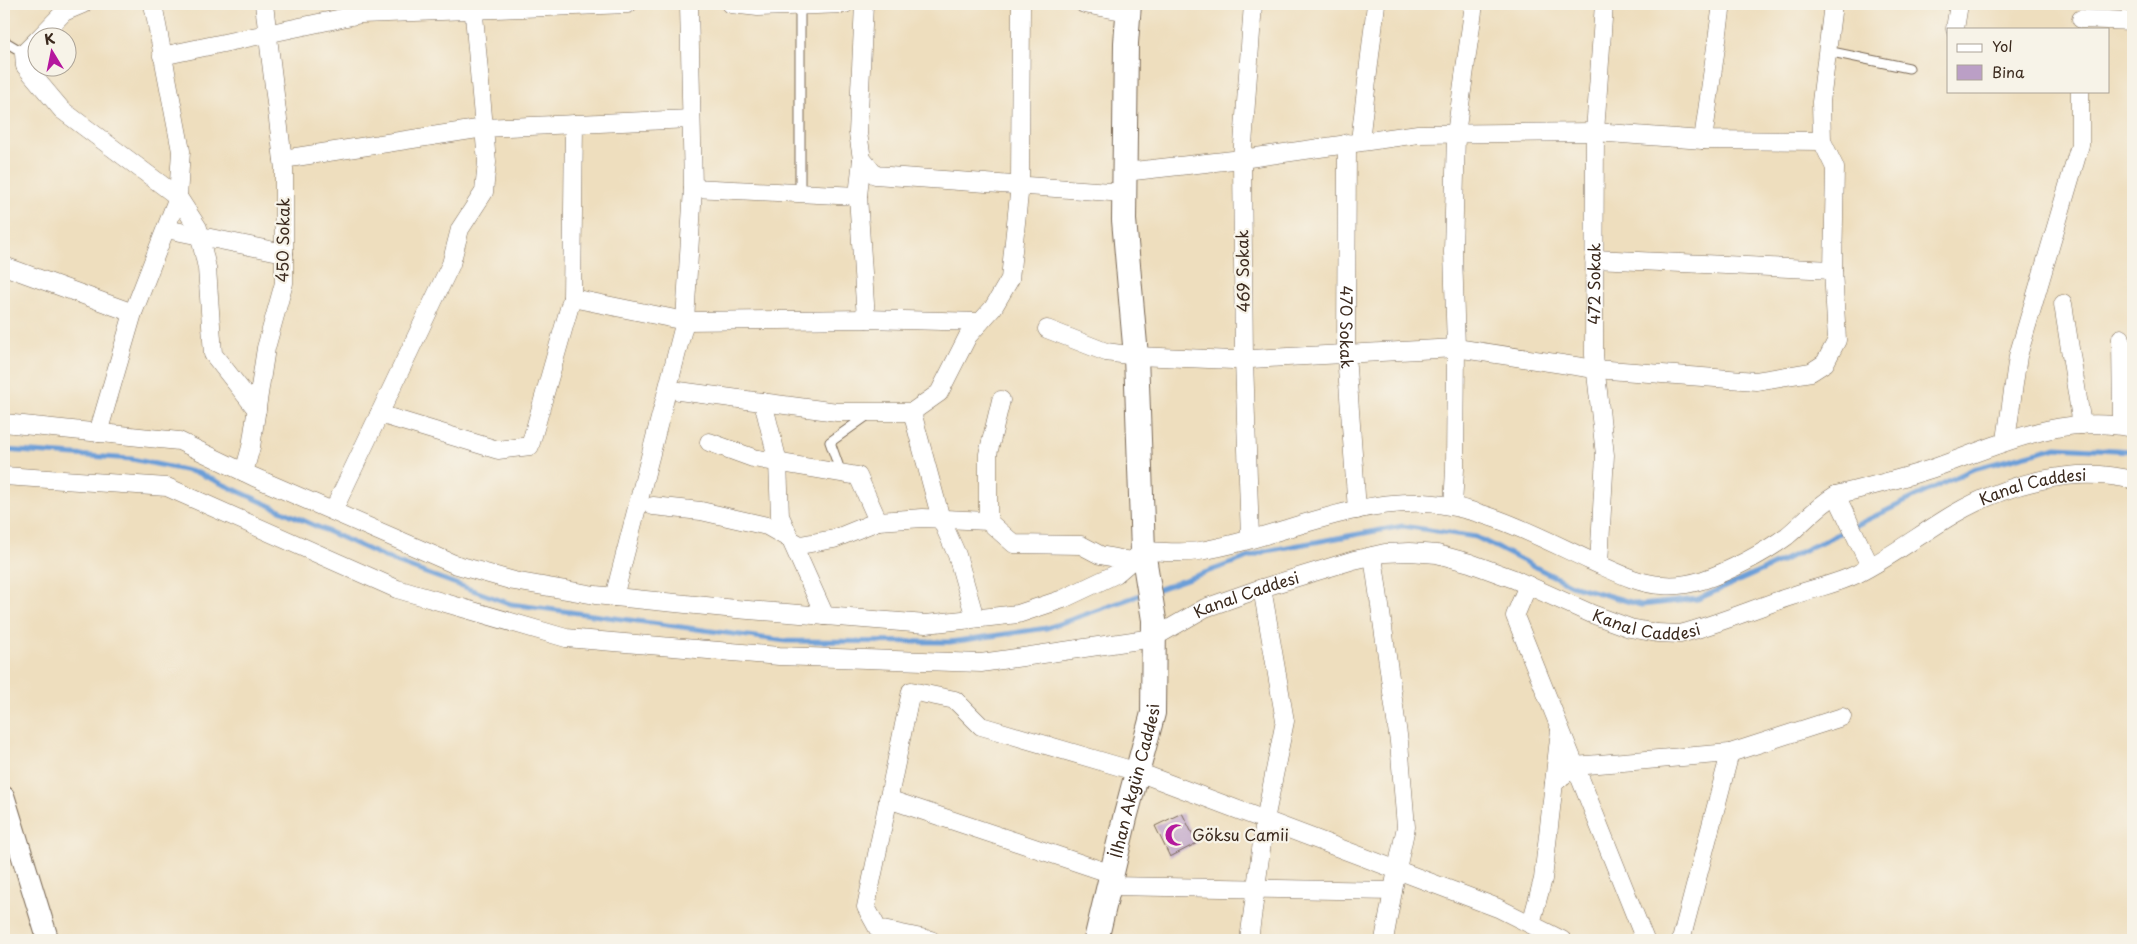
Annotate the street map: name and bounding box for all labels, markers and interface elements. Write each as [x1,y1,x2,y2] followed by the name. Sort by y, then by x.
[43,27,57,50] text: K
[28,28,78,78] north arrow
[1947,28,2110,92] legend
[1992,34,2013,57] text: Yol
[1992,60,2025,83] text: Bina
[269,197,295,282] street label: 450 Sokak
[1229,229,1255,313] street label: 469 Sokak
[1581,243,1606,325] street label: 472 Sokak
[1335,285,1360,369] street label: 470 Sokak
[1975,462,2087,511] street label: Kanal Caddesi
[1188,564,1302,623] street label: Kanal Caddesi
[1589,602,1703,645] street label: Kanal Caddesi
[1103,704,1164,860] street label: İlhan Akgün Caddesi
[1163,822,1189,848] mosque icon: Göksu Camii
[1192,822,1289,846] place label: Göksu Camii

